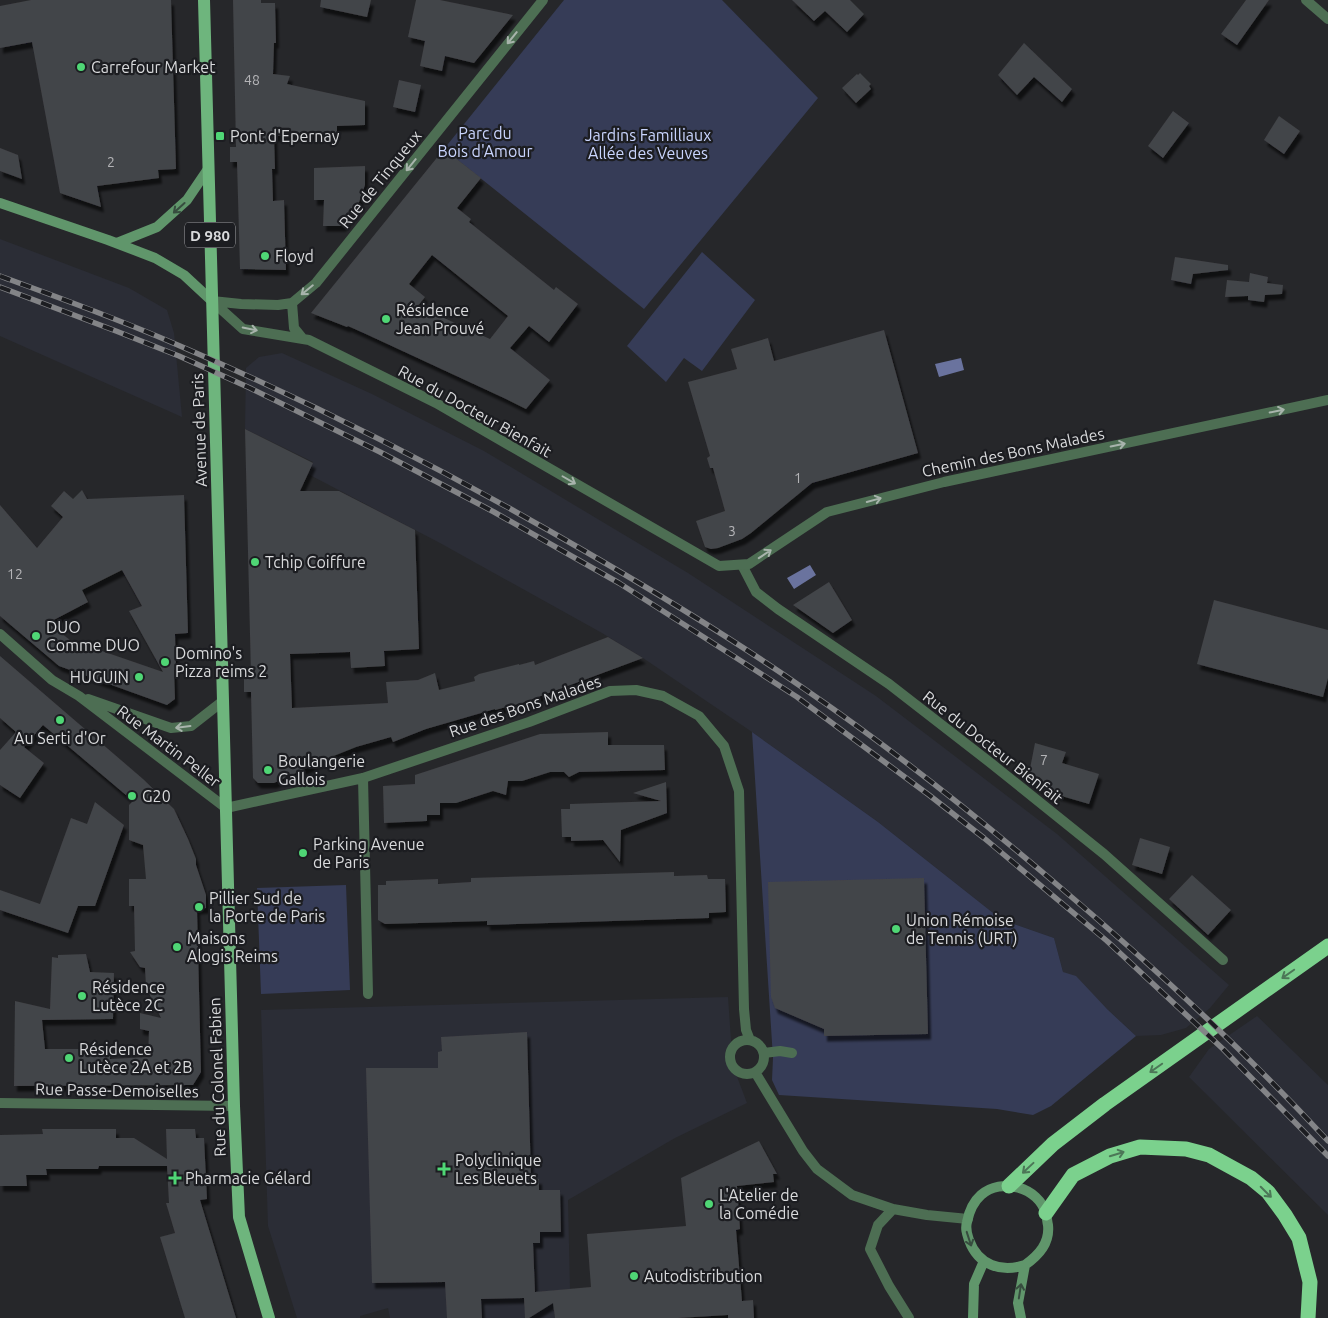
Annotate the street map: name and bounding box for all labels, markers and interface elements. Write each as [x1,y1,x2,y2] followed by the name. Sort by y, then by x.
[507,31,518,44] one-way arrow
[91,58,216,76] place label: Carrefour Market
[75,61,87,73] marker: Carrefour Market
[244,72,260,88] house number: 48
[438,124,532,160] park label: Parc du Bois d'Amour
[585,126,711,162] park label: Jardins Familliaux Allée des Veuves
[230,127,340,145] place label: Pont d'Epernay
[335,127,425,231] street label: Rue de Tinqueux
[214,130,226,142] marker: Pont d'Epernay
[107,154,115,170] house number: 2
[405,158,416,171] one-way arrow
[172,202,185,214] one-way arrow
[185,222,235,248] road number: D 980
[275,247,314,265] place label: Floyd
[259,250,271,262] marker: Floyd
[301,285,314,296] one-way arrow
[396,301,484,337] place label: Résidence Jean Prouvé
[380,313,392,325] marker: Résidence Jean Prouvé
[242,325,258,334] one-way arrow
[395,361,555,461] street label: Rue du Docteur Bienfait
[188,373,210,487] street label: Avenue de Paris
[1269,406,1285,415] one-way arrow
[920,424,1106,480] street label: Chemin des Bons Malades
[1110,439,1126,449] one-way arrow
[794,470,802,486] house number: 1
[561,476,576,485] one-way arrow
[866,494,882,504] one-way arrow
[728,523,736,539] house number: 3
[757,549,771,559] one-way arrow
[265,553,366,571] place label: Tchip Coiffure
[249,556,261,568] marker: Tchip Coiffure
[7,566,23,582] house number: 12
[46,618,140,654] place label: DUO Comme DUO
[30,630,42,642] marker: DUO Comme DUO
[175,644,267,680] place label: Domino's Pizza reims 2
[159,656,171,668] marker: Domino's Pizza reims 2
[70,668,129,686] place label: HUGUIN
[133,671,145,683] marker: HUGUIN
[447,672,603,740] street label: Rue des Bons Malades
[920,687,1067,808] street label: Rue du Docteur Bienfait
[114,701,224,791] street label: Rue Martin Peller
[54,714,66,726] marker: Au Serti d'Or
[175,722,191,732] one-way arrow
[14,729,106,747] place label: Au Serti d'Or
[278,752,365,788] place label: Boulangerie Gallois
[1040,752,1048,768] house number: 7
[262,764,274,776] marker: Boulangerie Gallois
[142,787,171,805] place label: G20
[126,790,138,802] marker: G20
[313,835,425,871] place label: Parking Avenue de Paris
[297,847,309,859] marker: Parking Avenue de Paris
[209,889,325,925] place label: Pillier Sud de la Porte de Paris
[193,901,205,913] marker: Pillier Sud de la Porte de Paris
[906,911,1018,948] place label: Union Rémoise de Tennis (URT)
[890,923,902,935] marker: Union Rémoise de Tennis (URT)
[187,929,278,965] place label: Maisons Alogis Reims
[171,941,183,953] marker: Maisons Alogis Reims
[1281,969,1295,979] one-way arrow
[92,978,165,1014] place label: Résidence Lutèce 2C
[76,990,88,1002] marker: Résidence Lutèce 2C
[205,997,229,1157] street label: Rue du Colonel Fabien
[79,1040,192,1076] place label: Résidence Lutèce 2A et 2B
[63,1052,75,1064] marker: Résidence Lutèce 2A et 2B
[1149,1063,1163,1073] one-way arrow
[35,1080,199,1100] street label: Rue Passe-Demoiselles
[1109,1149,1125,1159] one-way arrow
[455,1151,541,1187] place label: Polyclinique Les Bleuets
[437,1162,451,1176] marker: Polyclinique Les Bleuets
[1022,1162,1034,1174] one-way arrow
[185,1169,311,1187] place label: Pharmacie Gélard
[169,1172,181,1184] marker: Pharmacie Gélard
[719,1186,799,1222] place label: L'Atelier de la Comédie
[1260,1186,1272,1198] one-way arrow
[703,1198,715,1210] marker: L'Atelier de la Comédie
[965,1231,974,1246] one-way arrow
[644,1267,763,1285] place label: Autodistribution
[628,1270,640,1282] marker: Autodistribution
[1016,1284,1026,1300] one-way arrow

